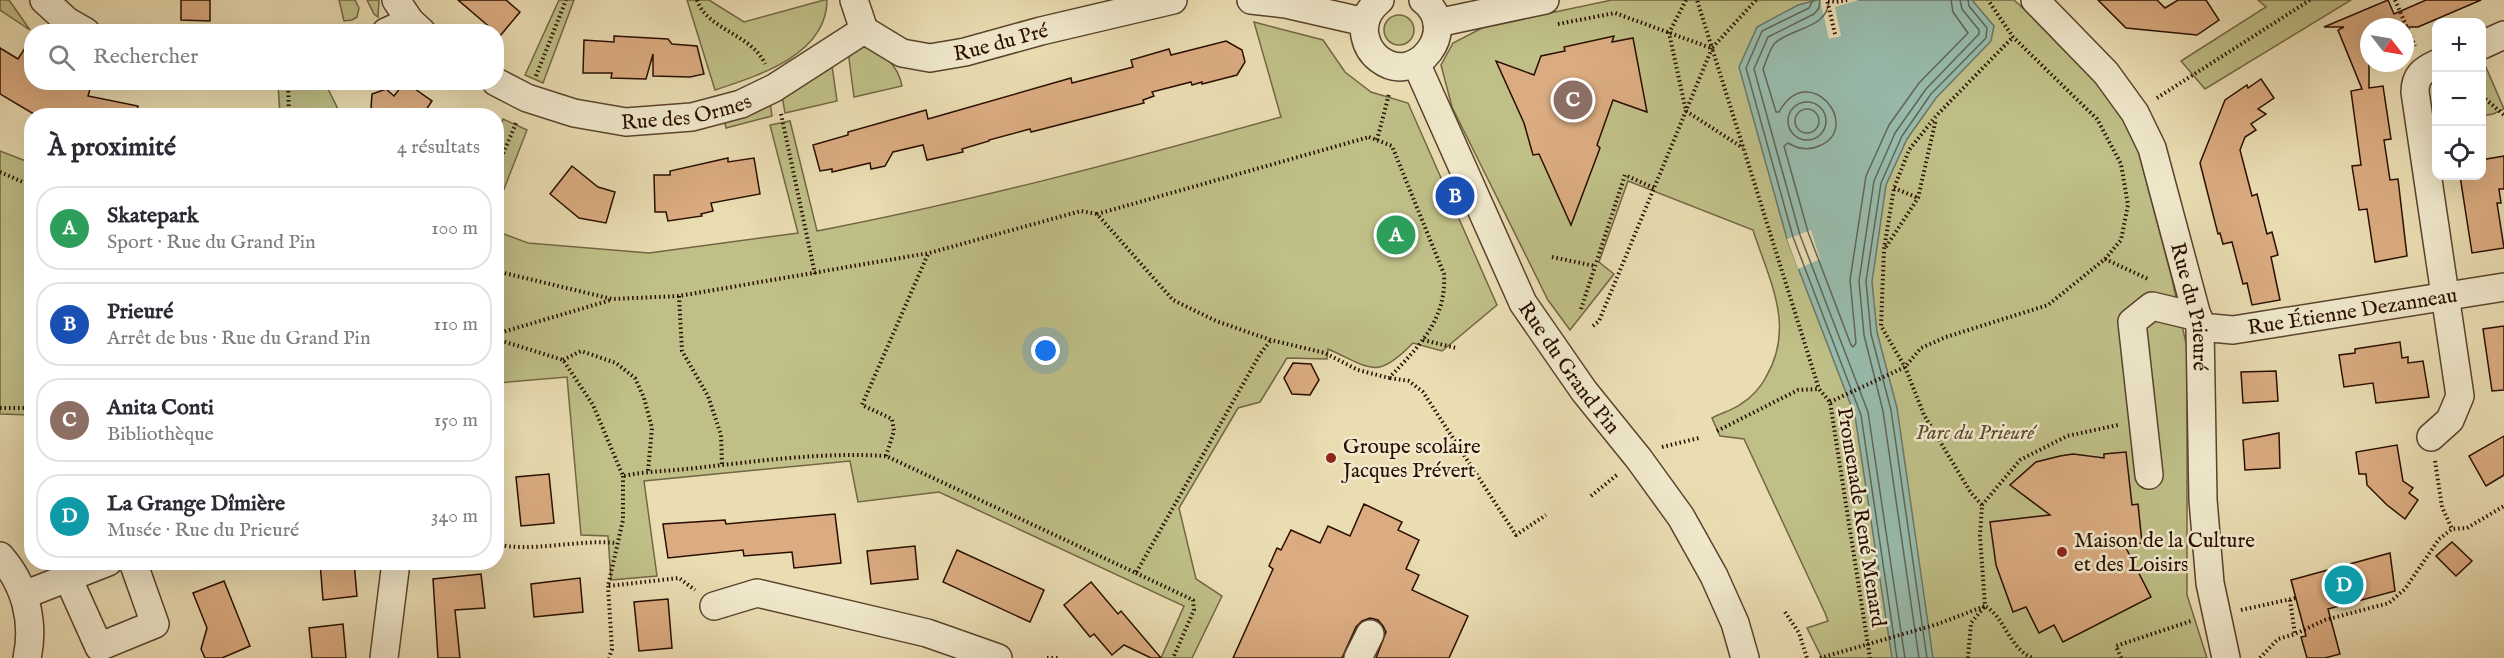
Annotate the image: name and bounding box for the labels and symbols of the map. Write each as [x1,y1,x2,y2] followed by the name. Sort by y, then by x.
[952,18,1051,69] street label: Rue du Pré
[2360,18,2414,72] north arrow
[1554,78,1592,122] pin: C
[620,89,757,137] street label: Rue des Ormes
[1436,174,1474,218] pin: B
[1376,212,1416,258] pin: A
[2163,240,2213,372] street label: Rue du Prieuré
[2246,283,2459,342] street label: Rue Étienne Dezanneau
[1511,297,1625,440] street label: Rue du Grand Pin
[1031,336,1060,365] your location
[1830,406,1891,630] street label: Promenade René Menard
[1916,420,2037,447] park label: Parc du Prieuré
[1341,434,1481,485] place label: Groupe scolaire Jacques Prévert
[1324,451,1338,465] marker: Groupe scolaire Jacques Prévert
[2074,528,2255,579] place label: Maison de la Culture et des Loisirs
[2055,545,2069,559] marker: Maison de la Culture et des Loisirs
[2324,562,2364,608] pin: D

